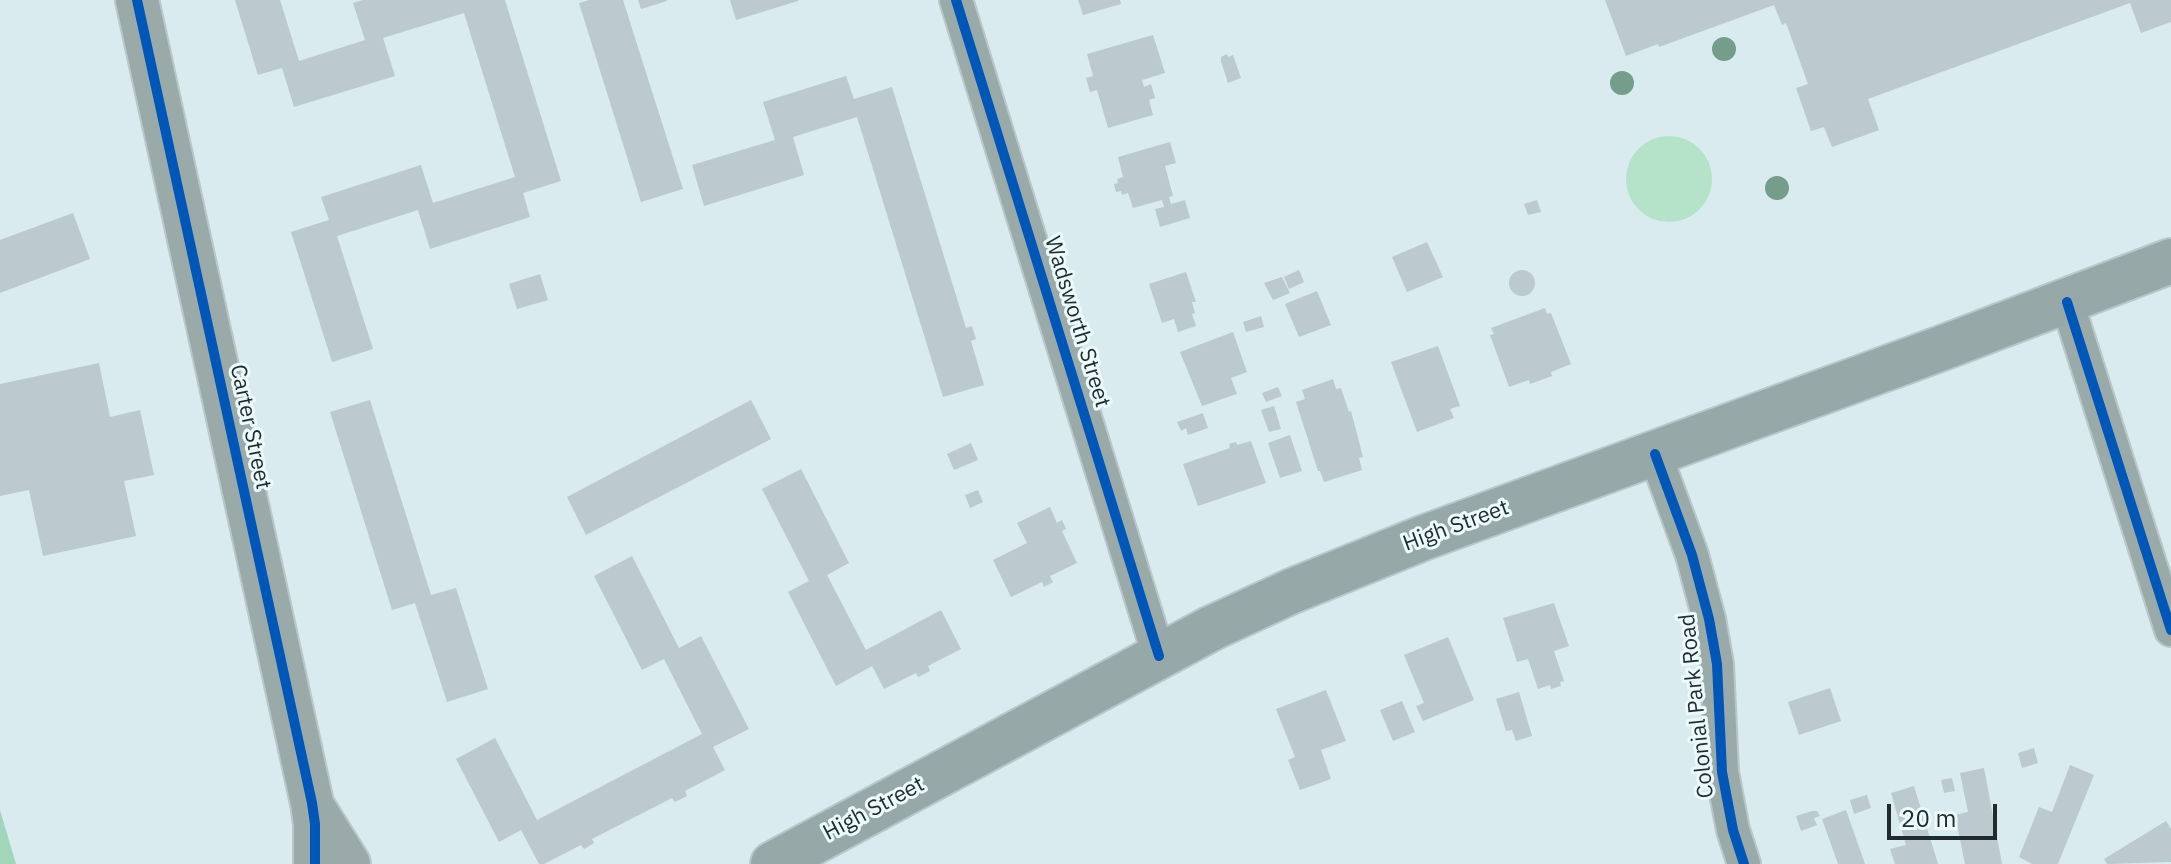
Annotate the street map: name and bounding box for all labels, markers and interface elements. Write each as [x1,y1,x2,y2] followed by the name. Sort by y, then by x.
[1038,233,1116,411] street label: Wadsworth Street
[224,362,276,492] street label: Carter Street
[1399,495,1513,557] street label: High Street
[1674,612,1720,800] street label: Colonial Park Road
[819,771,929,847] street label: High Street
[1891,788,2001,838] scale bar
[1901,802,1956,834] text: 20 m

